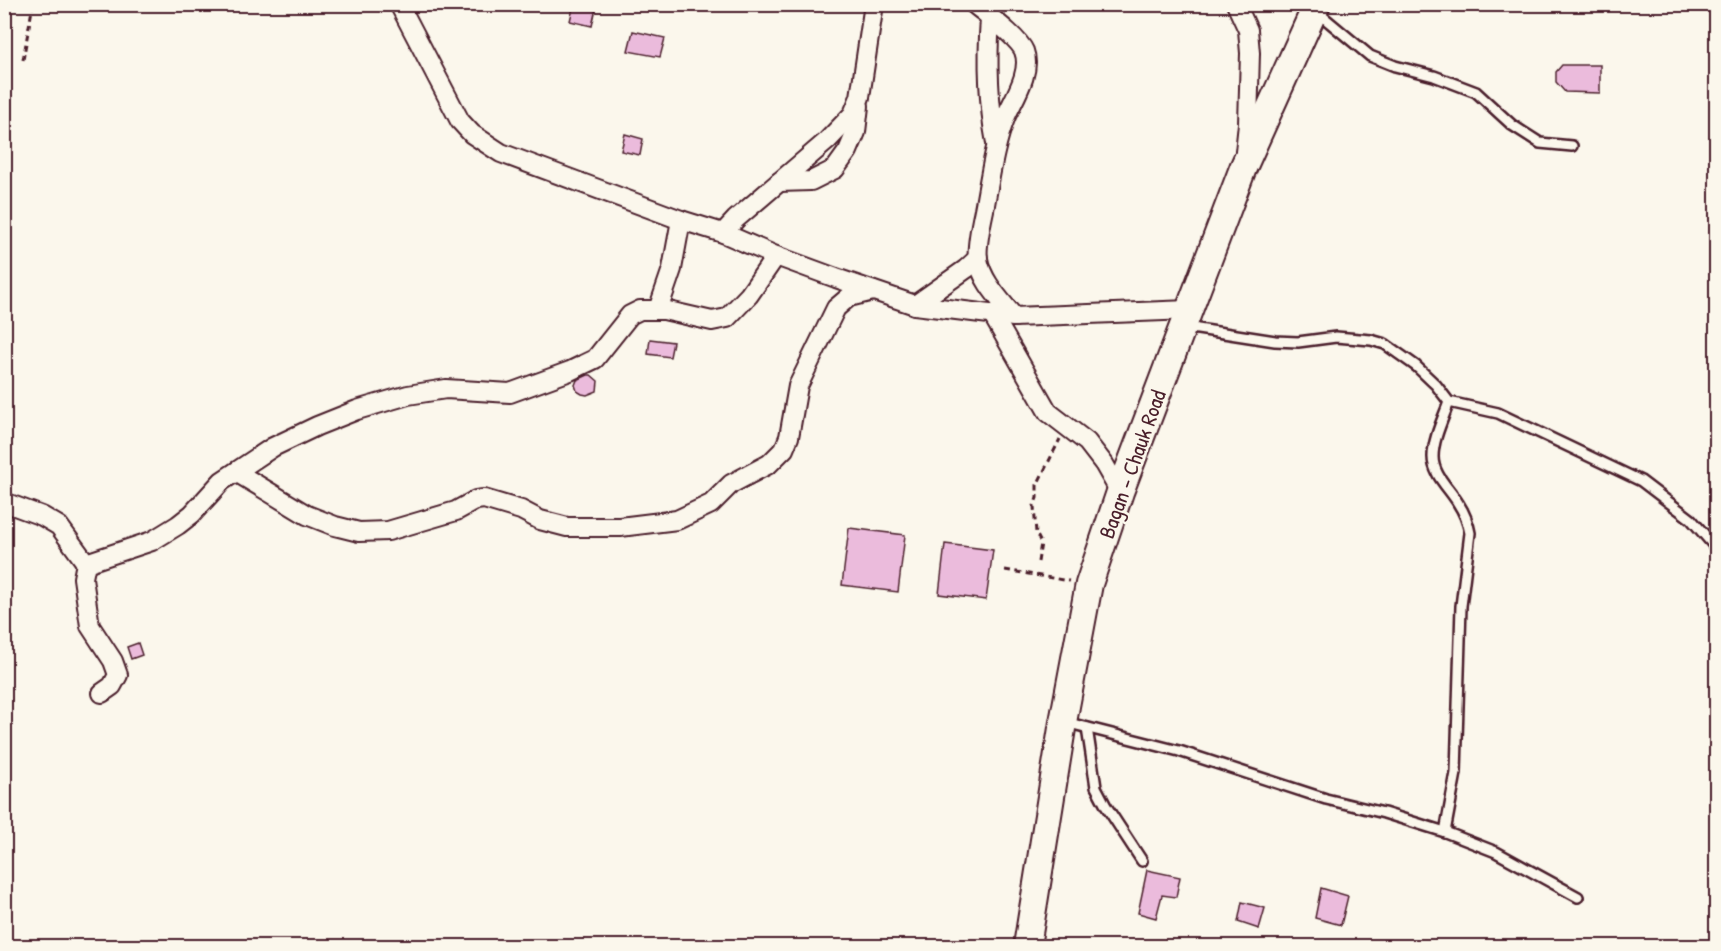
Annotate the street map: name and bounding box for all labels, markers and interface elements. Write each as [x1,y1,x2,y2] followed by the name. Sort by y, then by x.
[1091,385,1173,542] street label: Bagan - Chauk Road

